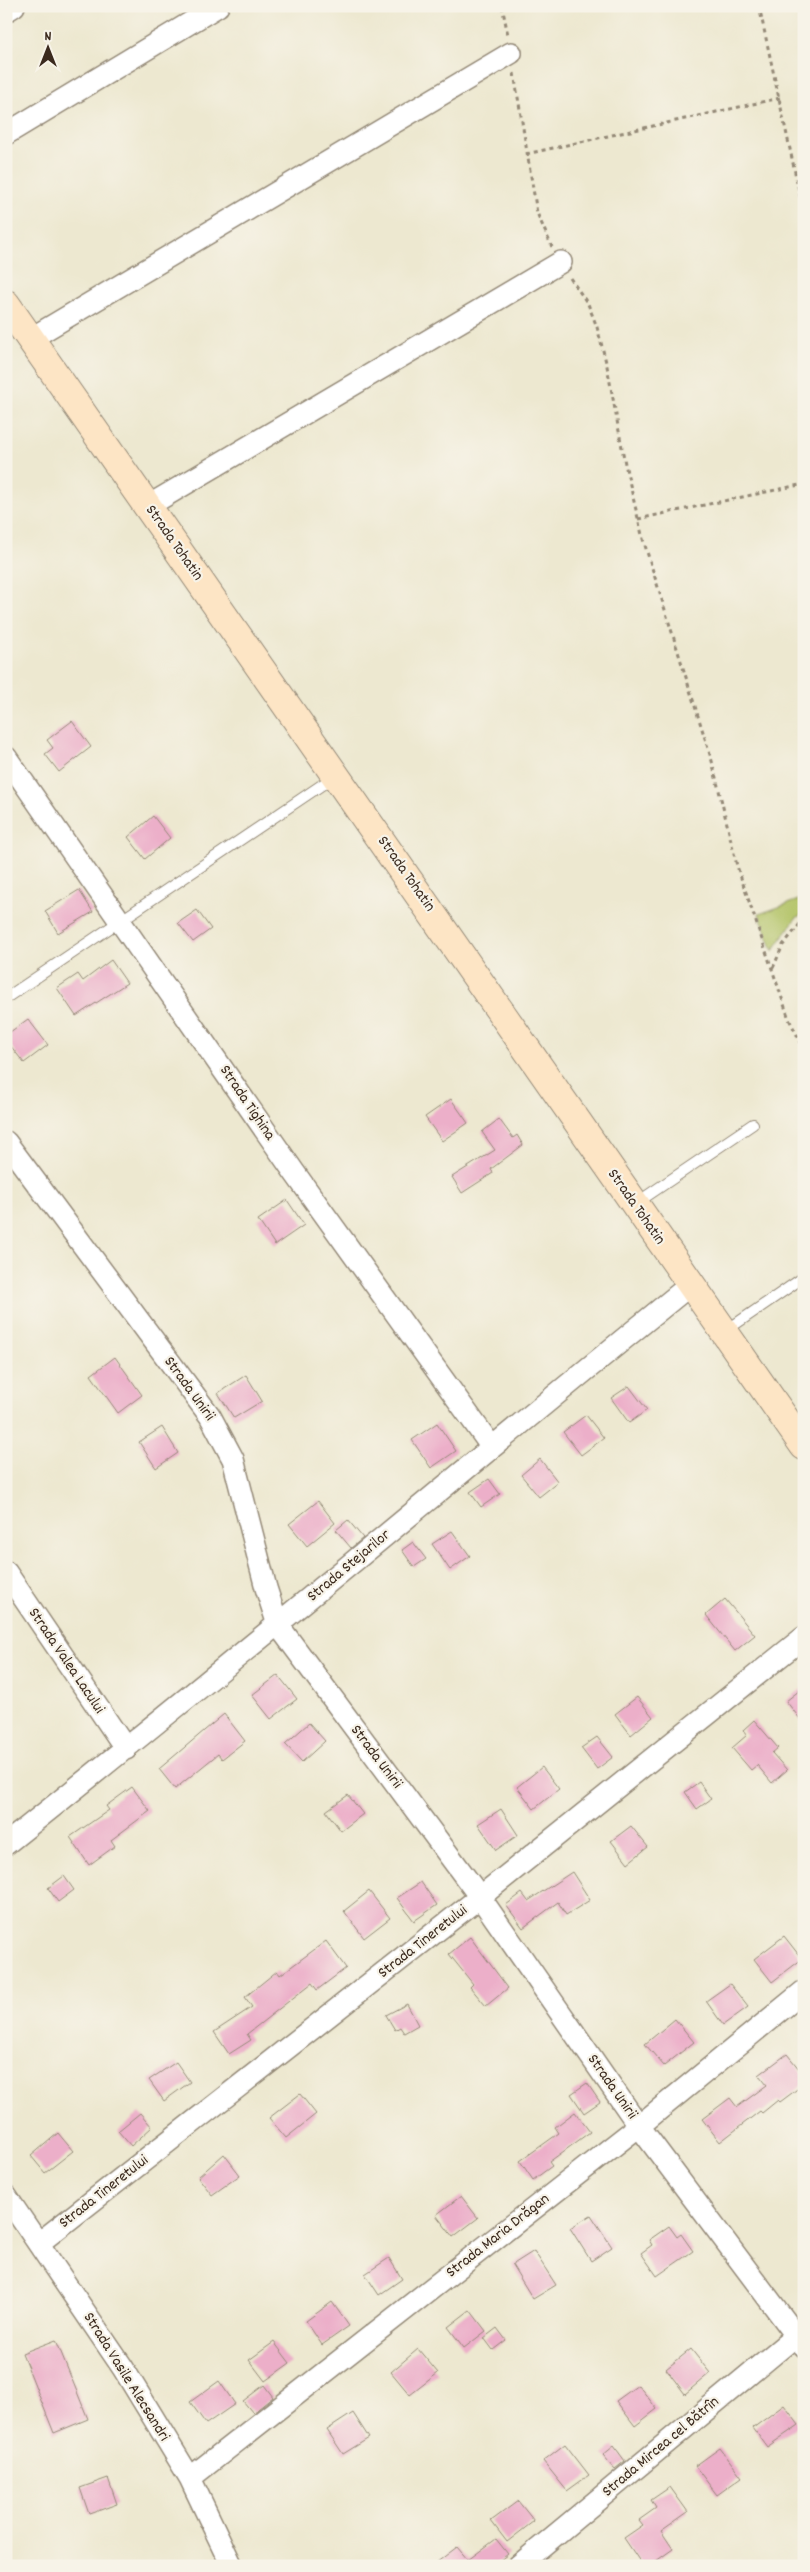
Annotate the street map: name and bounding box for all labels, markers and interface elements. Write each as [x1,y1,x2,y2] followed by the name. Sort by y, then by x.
[22,22,72,72] north arrow
[45,27,52,47] text: N
[139,500,209,586] street label: Strada Tohatin
[371,831,441,917] street label: Strada Tohatin
[213,1061,281,1146] street label: Strada Tighina
[601,1164,671,1250] street label: Strada Tohatin
[158,1352,220,1426] street label: Strada Unirii
[302,1524,396,1608] street label: Strada Stejarilor
[22,1603,110,1719] street label: Strada Valea Lacului
[344,1720,408,1794] street label: Strada Unirii
[373,1900,473,1984] street label: Strada Tineretului
[581,2050,643,2124] street label: Strada Unirii
[54,2150,154,2234] street label: Strada Tineretului
[441,2188,555,2284] street label: Strada Maria Drăgan
[77,2308,175,2446] street label: Strada Vasile Alecsandri
[597,2391,725,2503] street label: Strada Mircea cel Bătrîn

